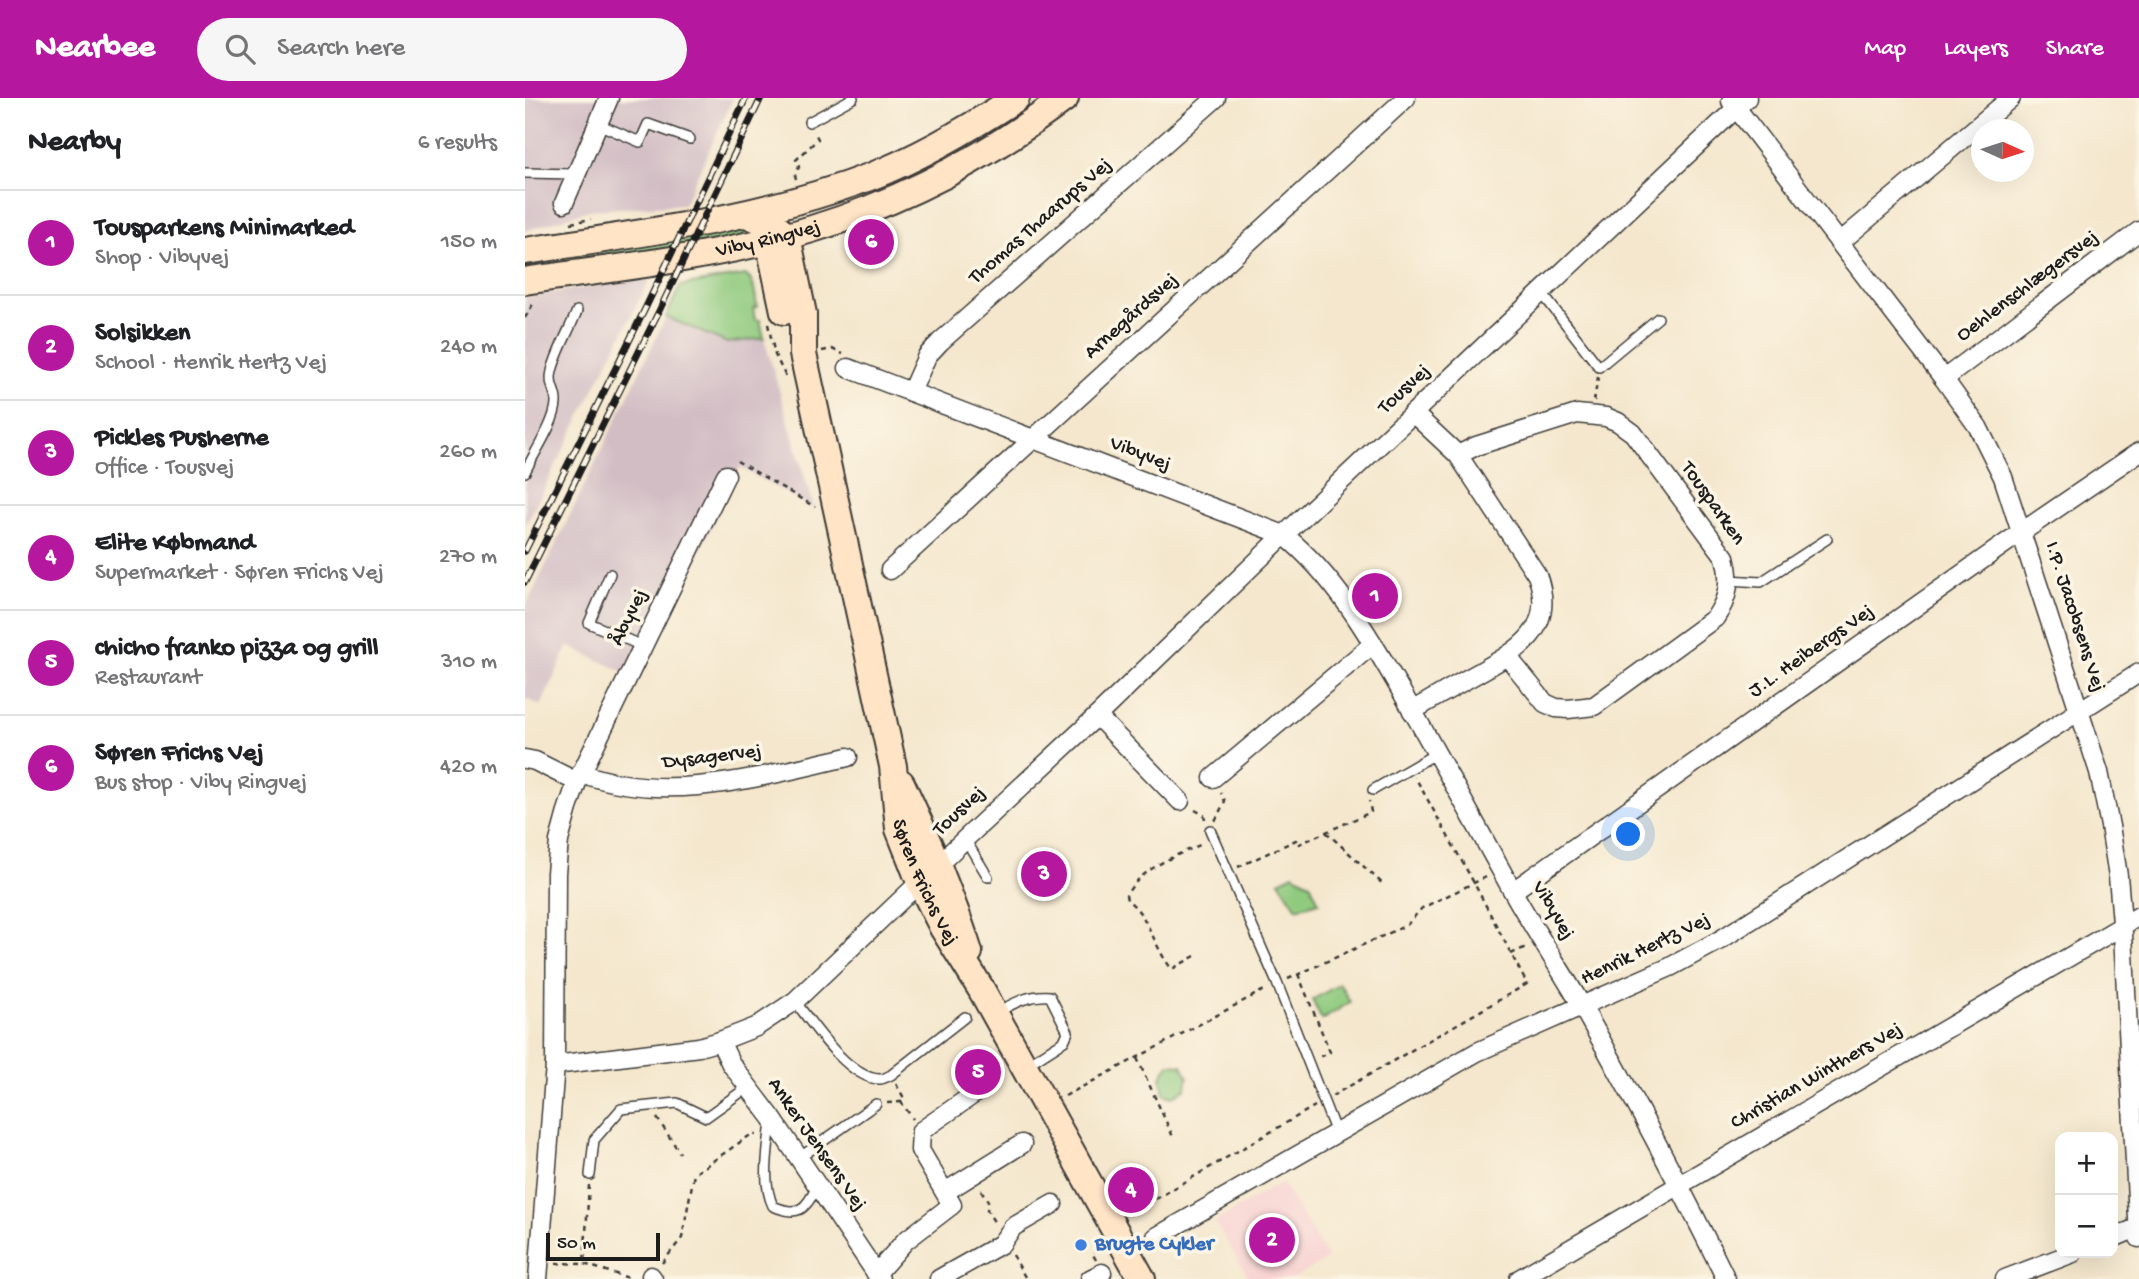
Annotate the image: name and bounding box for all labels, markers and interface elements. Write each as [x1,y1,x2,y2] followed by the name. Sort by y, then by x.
[197,18,687,81] search box
[35,30,155,68] text: Nearbee
[221,30,259,68] icon: search
[277,34,405,65] text: Search here
[1864,35,1906,64] text: Map
[1944,35,2008,64] text: Layers
[2046,35,2104,64] text: Share
[1971,119,2034,182] north arrow
[28,126,121,161] text: Nearby
[418,130,497,157] text: 6 results
[964,153,1118,292] street label: Thomas Thaarups Vej
[95,214,354,245] text: Tousparkens Minimarked
[713,215,824,264] street label: Viby Ringvej
[848,216,894,268] pin: 6
[1952,225,2104,349] street label: Oehlenschlægersvej
[46,229,56,256] text: 1
[441,229,497,256] text: 150 m
[95,245,229,272] text: Shop · Vibyvej
[1080,268,1184,366] street label: Arnegårdsvej
[95,319,190,350] text: Solsikken
[45,334,57,361] text: 2
[440,334,497,361] text: 240 m
[95,350,327,377] text: School · Henrik Hertz Vej
[1373,359,1436,421] street label: Tousvej
[95,424,269,455] text: Pickles Pusherne
[1105,432,1174,478] street label: Vibyvej
[45,439,57,466] text: 3
[439,439,497,466] text: 260 m
[95,455,234,482] text: Office · Tousvej
[1674,457,1750,551] street label: Tousparken
[95,529,255,560] text: Elite Købmand
[2038,539,2110,695] street label: I.P. Jacobsens Vej
[46,544,56,571] text: 4
[439,544,497,571] text: 270 m
[95,560,384,587] text: Supermarket · Søren Frichs Vej
[1352,570,1398,622] pin: 1
[604,585,654,650] street label: Åbyvej
[1745,600,1879,704] street label: J.L. Heibergs Vej
[95,634,379,665] text: chicho franko pizza og grill
[45,649,57,676] text: 5
[441,649,497,676] text: 310 m
[95,665,202,692] text: Restaurant
[95,739,264,770] text: Søren Frichs Vej
[659,740,763,777] street label: Dysagervej
[45,754,57,781] text: 6
[440,754,497,781] text: 420 m
[95,770,307,797] text: Bus stop · Viby Ringvej
[928,781,991,843] street label: Tousvej
[1611,817,1645,851] your location
[886,818,963,950] street label: Søren Frichs Vej
[1021,848,1067,900] pin: 3
[1524,876,1579,945] street label: Vibyvej
[1577,908,1715,992] street label: Henrik Hertz Vej
[1727,1018,1907,1136] street label: Christian Winthers Vej
[955,1046,1001,1098] pin: 5
[761,1074,871,1216] street label: Anker Jensens Vej
[2055,1132,2118,1258] map controls
[2055,1132,2118,1195] button: +
[1108,1164,1154,1216] pin: 4
[2055,1195,2118,1258] button: −
[1249,1214,1295,1266] pin: 2
[546,1230,660,1262] scale bar
[557,1233,596,1256] text: 50 m
[1094,1233,1216,1258] place label: Brugte Cykler
[1073,1237,1089,1253] marker: Brugte Cykler

